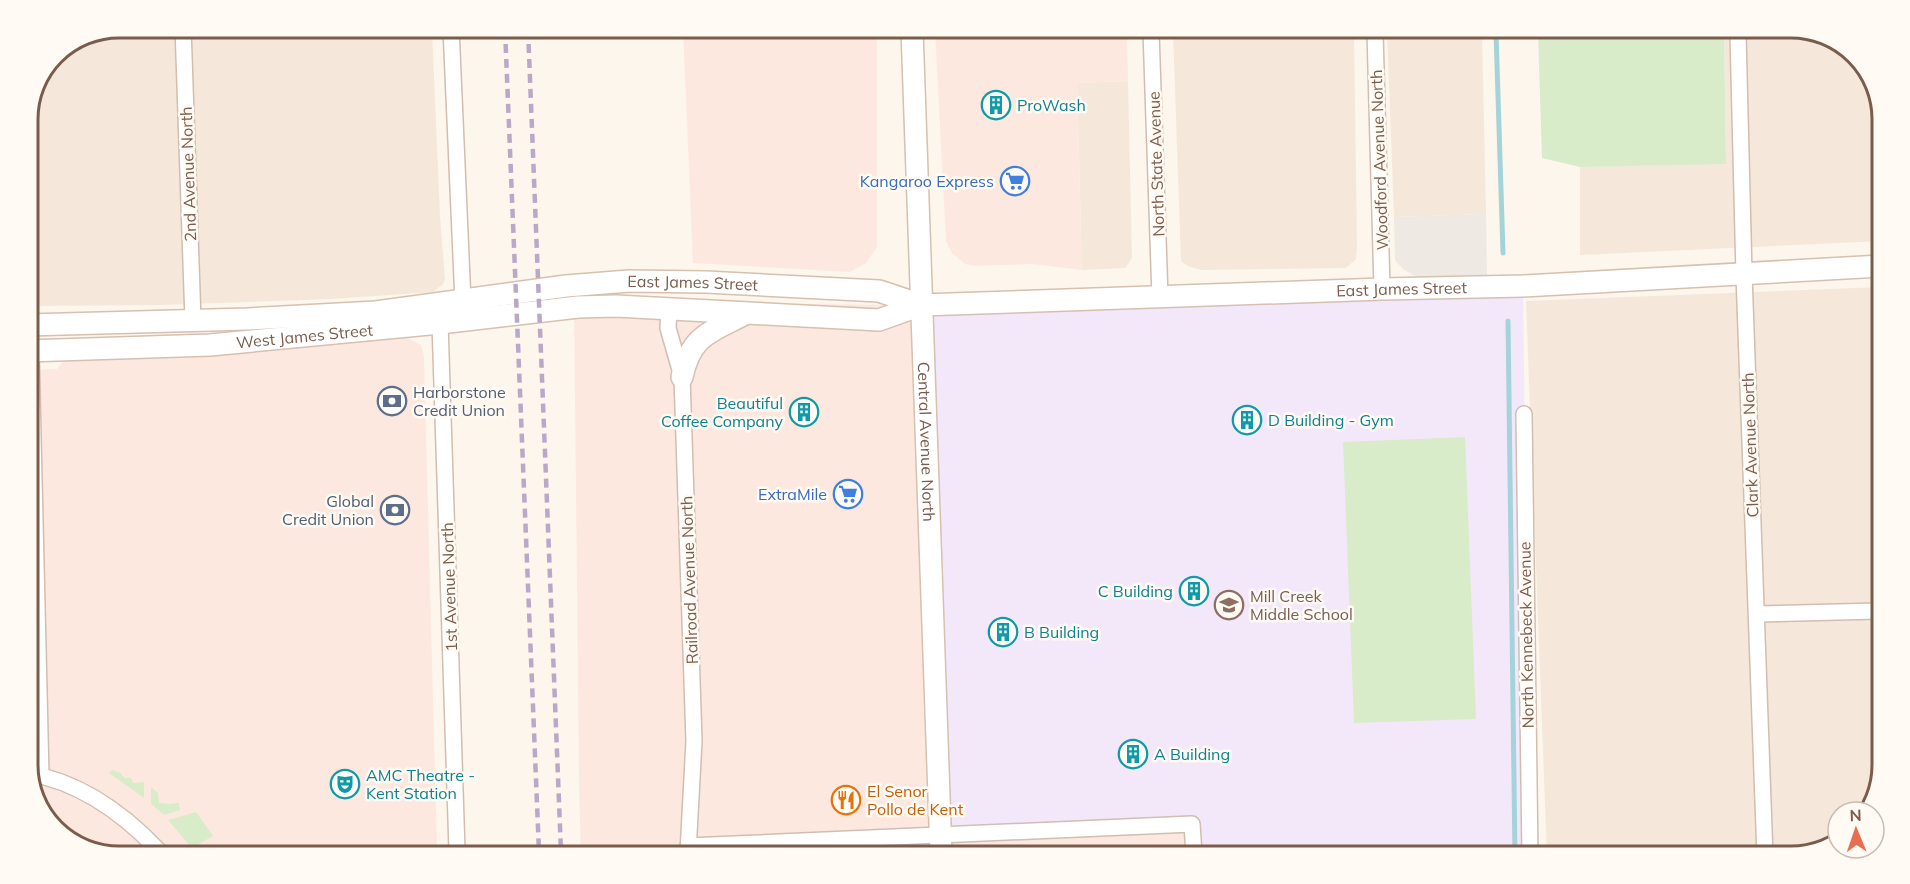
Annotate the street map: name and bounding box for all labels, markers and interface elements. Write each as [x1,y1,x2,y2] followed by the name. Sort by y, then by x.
[1366,69,1392,251] street label: Woodford Avenue North
[980,89,1012,121] building icon: ProWash
[1143,91,1169,237] street label: North State Avenue
[1017,95,1086,115] place label: ProWash
[176,106,200,242] street label: 2nd Avenue North
[999,165,1031,197] supermarket icon: Kangaroo Express
[860,171,994,191] place label: Kangaroo Express
[627,271,759,295] street label: East James Street
[1336,277,1468,301] street label: East James Street
[235,319,374,352] street label: West James Street
[914,362,939,522] street label: Central Avenue North
[1737,372,1763,518] street label: Clark Avenue North
[413,382,506,420] place label: Harborstone Credit Union
[376,385,408,417] bank icon: Harborstone Credit Union
[661,393,783,431] place label: Beautiful Coffee Company
[788,396,820,428] building icon: Beautiful Coffee Company
[1231,404,1263,436] building icon: D Building - Gym
[1268,410,1394,430] place label: D Building - Gym
[832,478,864,510] supermarket icon: ExtraMile
[758,484,827,504] place label: ExtraMile
[282,491,374,529] place label: Global Credit Union
[379,494,411,526] bank icon: Global Credit Union
[676,495,702,665] street label: Railroad Avenue North
[437,522,461,652] street label: 1st Avenue North
[1514,541,1538,729] street label: North Kennebeck Avenue
[1178,575,1210,607] building icon: C Building
[1098,581,1173,601] place label: C Building
[1250,586,1353,624] place label: Mill Creek Middle School
[1213,589,1245,621] school or university icon: Mill Creek Middle School
[987,616,1019,648] building icon: B Building
[1024,622,1099,642] place label: B Building
[1117,738,1149,770] building icon: A Building
[1154,744,1230,764] place label: A Building
[366,765,475,803] place label: AMC Theatre - Kent Station
[329,768,361,800] theatre icon: AMC Theatre - Kent Station
[867,781,964,819] place label: El Senor Pollo de Kent
[830,784,862,816] restaurant icon: El Senor Pollo de Kent
[1826,800,1886,860] north arrow
[1849,805,1862,825] text: N

